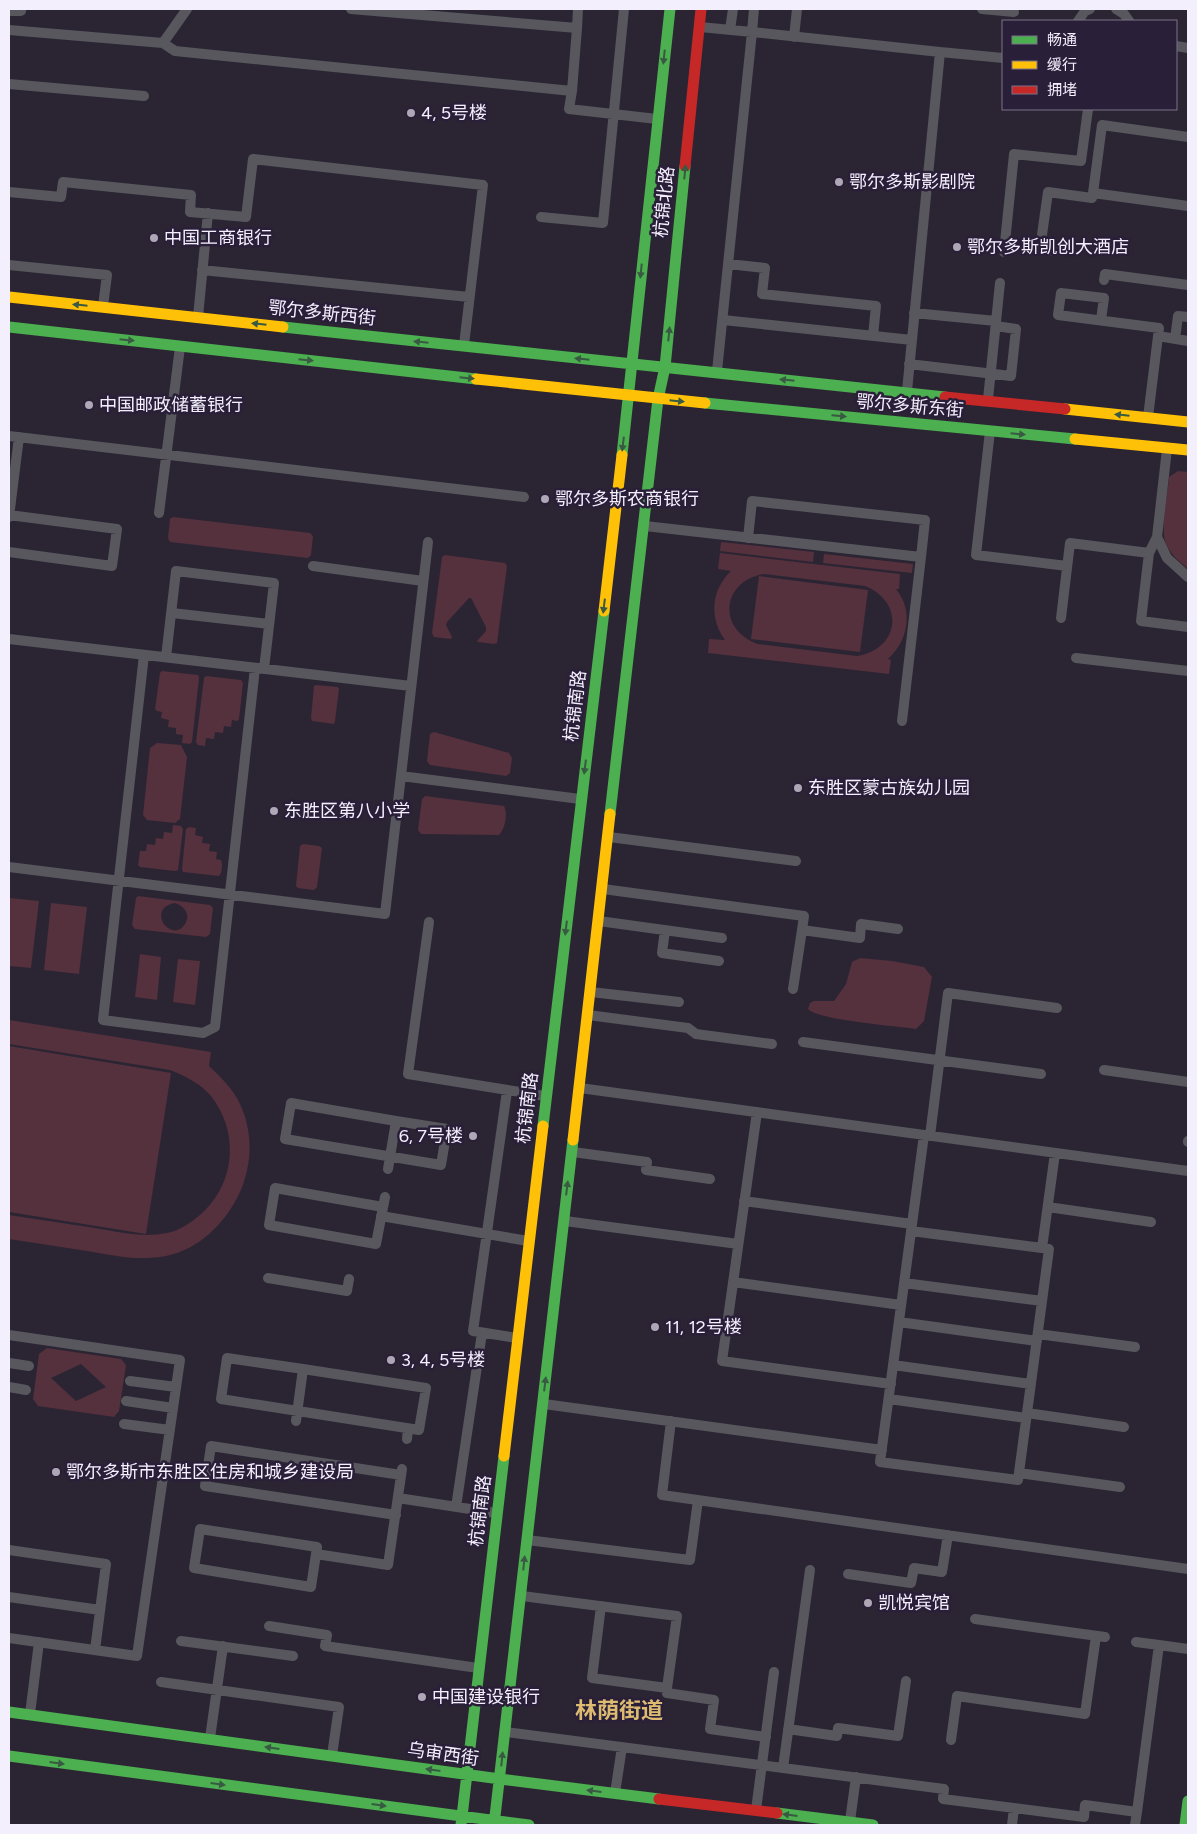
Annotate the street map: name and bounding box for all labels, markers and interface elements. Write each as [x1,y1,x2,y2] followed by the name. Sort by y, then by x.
[1002,20,1177,110] legend
[1047,31,1077,49] text: 畅通
[660,50,668,66] one-way arrow
[1047,56,1077,74] text: 缓行
[1047,81,1077,99] text: 拥堵
[421,102,487,124] place label: 4, 5号楼
[405,107,417,119] marker: 4, 5号楼
[681,164,689,180] one-way arrow
[649,165,679,239] street label: 杭锦北路
[849,171,975,193] place label: 鄂尔多斯影剧院
[833,176,845,188] marker: 鄂尔多斯影剧院
[164,227,272,249] place label: 中国工商银行
[148,232,160,244] marker: 中国工商银行
[967,236,1129,258] place label: 鄂尔多斯凯创大酒店
[951,241,963,253] marker: 鄂尔多斯凯创大酒店
[637,263,645,279] one-way arrow
[267,296,377,330] street label: 鄂尔多斯西街
[72,301,88,309] one-way arrow
[251,320,267,328] one-way arrow
[665,325,673,341] one-way arrow
[119,336,135,344] one-way arrow
[413,338,429,346] one-way arrow
[574,355,590,363] one-way arrow
[298,356,314,364] one-way arrow
[459,374,475,382] one-way arrow
[778,375,794,383] one-way arrow
[855,390,965,422] street label: 鄂尔多斯东街
[99,394,243,416] place label: 中国邮政储蓄银行
[670,397,686,405] one-way arrow
[83,399,95,411] marker: 中国邮政储蓄银行
[1114,411,1130,419] one-way arrow
[831,412,847,420] one-way arrow
[1010,430,1026,438] one-way arrow
[619,437,627,453] one-way arrow
[555,488,699,510] place label: 鄂尔多斯农商银行
[539,493,551,505] marker: 鄂尔多斯农商银行
[600,598,608,614] one-way arrow
[560,669,590,743] street label: 杭锦南路
[581,759,589,775] one-way arrow
[808,777,970,799] place label: 东胜区蒙古族幼儿园
[792,782,804,794] marker: 东胜区蒙古族幼儿园
[284,800,410,822] place label: 东胜区第八小学
[268,805,280,817] marker: 东胜区第八小学
[562,921,570,937] one-way arrow
[512,1071,542,1145] street label: 杭锦南路
[399,1125,463,1147] place label: 6, 7号楼
[467,1130,479,1142] marker: 6, 7号楼
[564,1180,572,1196] one-way arrow
[665,1316,742,1338] place label: 11, 12号楼
[649,1321,661,1333] marker: 11, 12号楼
[401,1349,485,1371] place label: 3, 4, 5号楼
[385,1354,397,1366] marker: 3, 4, 5号楼
[541,1376,549,1392] one-way arrow
[66,1461,354,1483] place label: 鄂尔多斯市东胜区住房和城乡建设局
[50,1466,62,1478] marker: 鄂尔多斯市东胜区住房和城乡建设局
[465,1474,495,1548] street label: 杭锦南路
[520,1555,528,1571] one-way arrow
[878,1592,950,1614] place label: 凯悦宾馆
[862,1597,874,1609] marker: 凯悦宾馆
[432,1686,540,1708] place label: 中国建设银行
[416,1691,428,1703] marker: 中国建设银行
[575,1697,663,1724] district label: 林荫街道
[406,1738,480,1770] street label: 乌审西街
[264,1744,280,1752] one-way arrow
[498,1751,506,1767] one-way arrow
[49,1759,65,1767] one-way arrow
[425,1766,441,1774] one-way arrow
[210,1780,226,1788] one-way arrow
[586,1786,602,1794] one-way arrow
[372,1802,388,1810] one-way arrow
[782,1811,798,1819] one-way arrow

